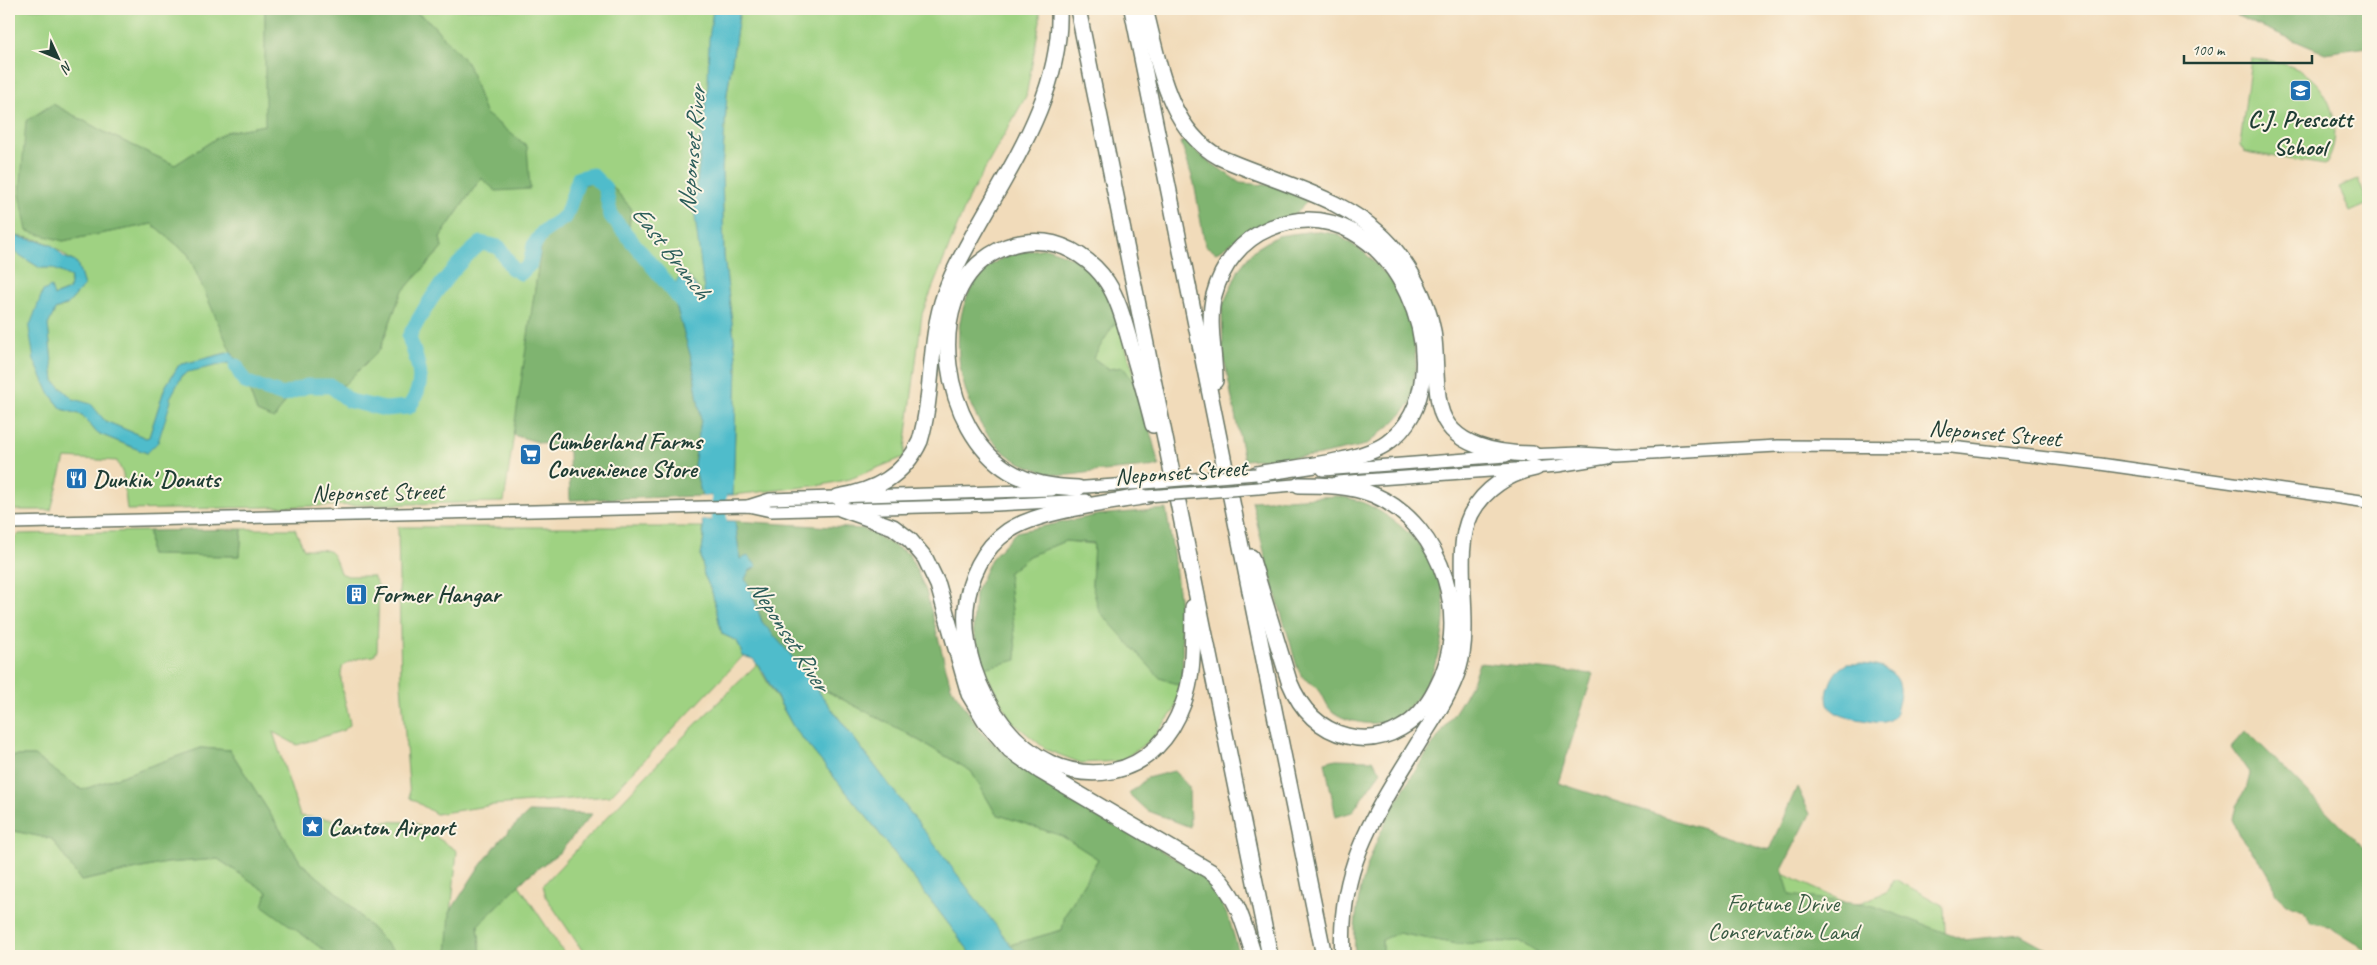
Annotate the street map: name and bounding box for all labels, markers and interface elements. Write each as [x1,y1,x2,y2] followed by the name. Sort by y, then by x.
[32,32,82,82] north arrow
[2184,32,2312,64] scale bar
[2192,41,2226,60] text: 100 m
[56,58,76,77] text: N
[2288,78,2312,102] school or university icon: C.J. Prescott School
[671,81,714,215] water label: Neponset River
[2248,104,2355,162] place label: C.J. Prescott School
[624,199,719,307] water label: East Branch
[1928,412,2064,454] street label: Neponset Street
[547,426,704,484] place label: Cumberland Farms Convenience Store
[519,443,543,467] supermarket icon: Cumberland Farms Convenience Store
[1114,452,1250,492] street label: Neponset Street
[93,464,222,494] place label: Dunkin' Donuts
[65,467,89,491] restaurant icon: Dunkin' Donuts
[312,476,446,508] street label: Neponset Street
[741,573,839,700] water label: Neponset River
[372,579,502,609] place label: Former Hangar
[344,582,368,606] building icon: Former Hangar
[328,812,458,842] place label: Canton Airport
[300,815,324,839] place icon: Canton Airport
[1708,888,1862,946] park label: Fortune Drive Conservation Land

